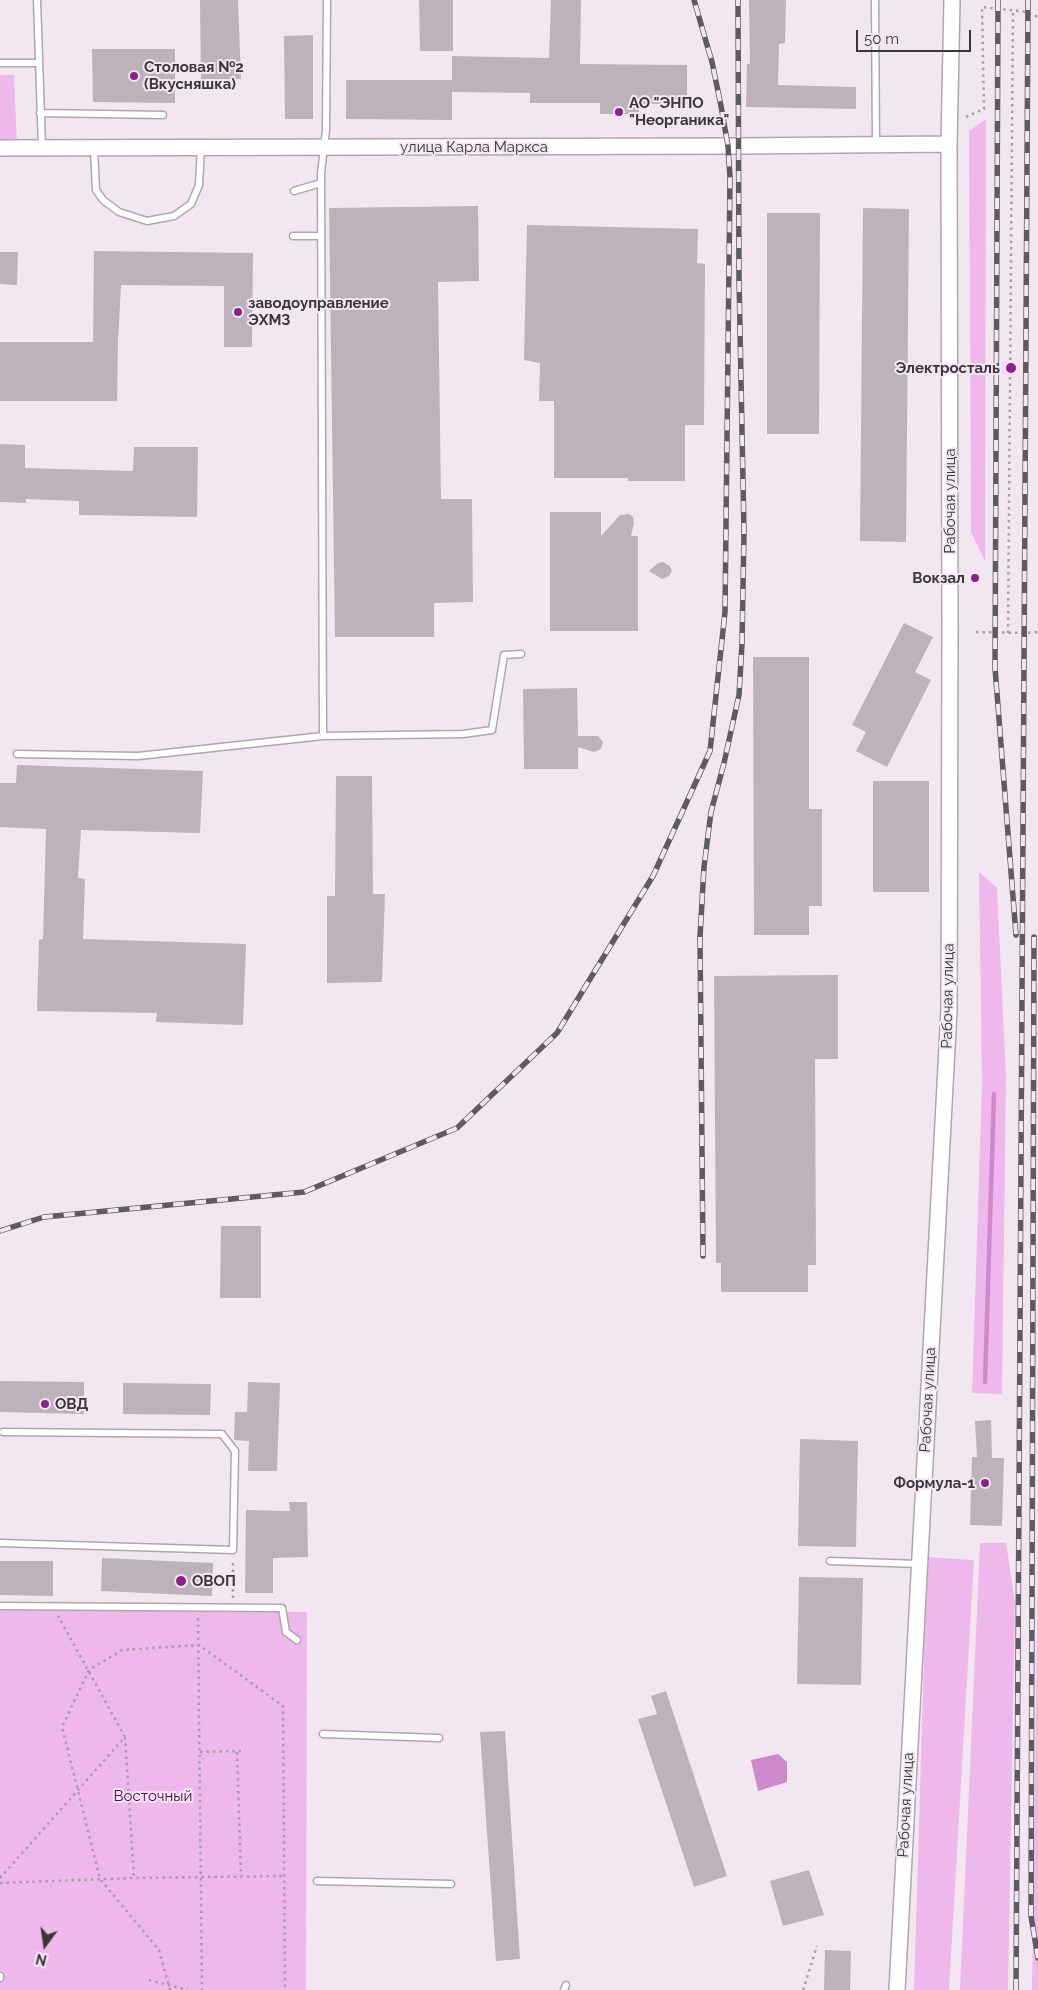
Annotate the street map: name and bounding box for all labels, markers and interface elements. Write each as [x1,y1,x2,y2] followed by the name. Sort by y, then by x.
[858,20,973,52] scale bar
[864,30,899,48] text: 50 m
[144,58,244,93] place label: Столовая №2 (Вкусняшка)
[128,70,140,82] marker: Столовая №2 (Вкусняшка)
[629,94,729,129] place label: АО "ЭНПО "Неорганика"
[613,106,625,118] marker: АО "ЭНПО "Неорганика"
[400,138,548,156] street label: улица Карла Маркса
[248,294,389,329] place label: заводоуправление ЭХМЗ
[232,306,244,318] marker: заводоуправление ЭХМЗ
[895,359,1000,377] place label: Электросталь
[1004,361,1018,375] marker: Электросталь
[941,448,959,554] street label: Рабочая улица
[912,569,965,587] place label: Вокзал
[969,572,981,584] marker: Вокзал
[938,943,958,1049] street label: Рабочая улица
[916,1347,940,1453] street label: Рабочая улица
[55,1395,88,1413] place label: ОВД
[39,1398,51,1410] marker: ОВД
[894,1474,975,1492] place label: Формула-1
[979,1477,991,1489] marker: Формула-1
[192,1572,236,1590] place label: ОВОП
[174,1574,188,1588] marker: ОВОП
[894,1752,918,1858] street label: Рабочая улица
[114,1787,192,1805] park label: Восточный
[20,1920,70,1970] north arrow
[34,1950,48,1969] text: N

